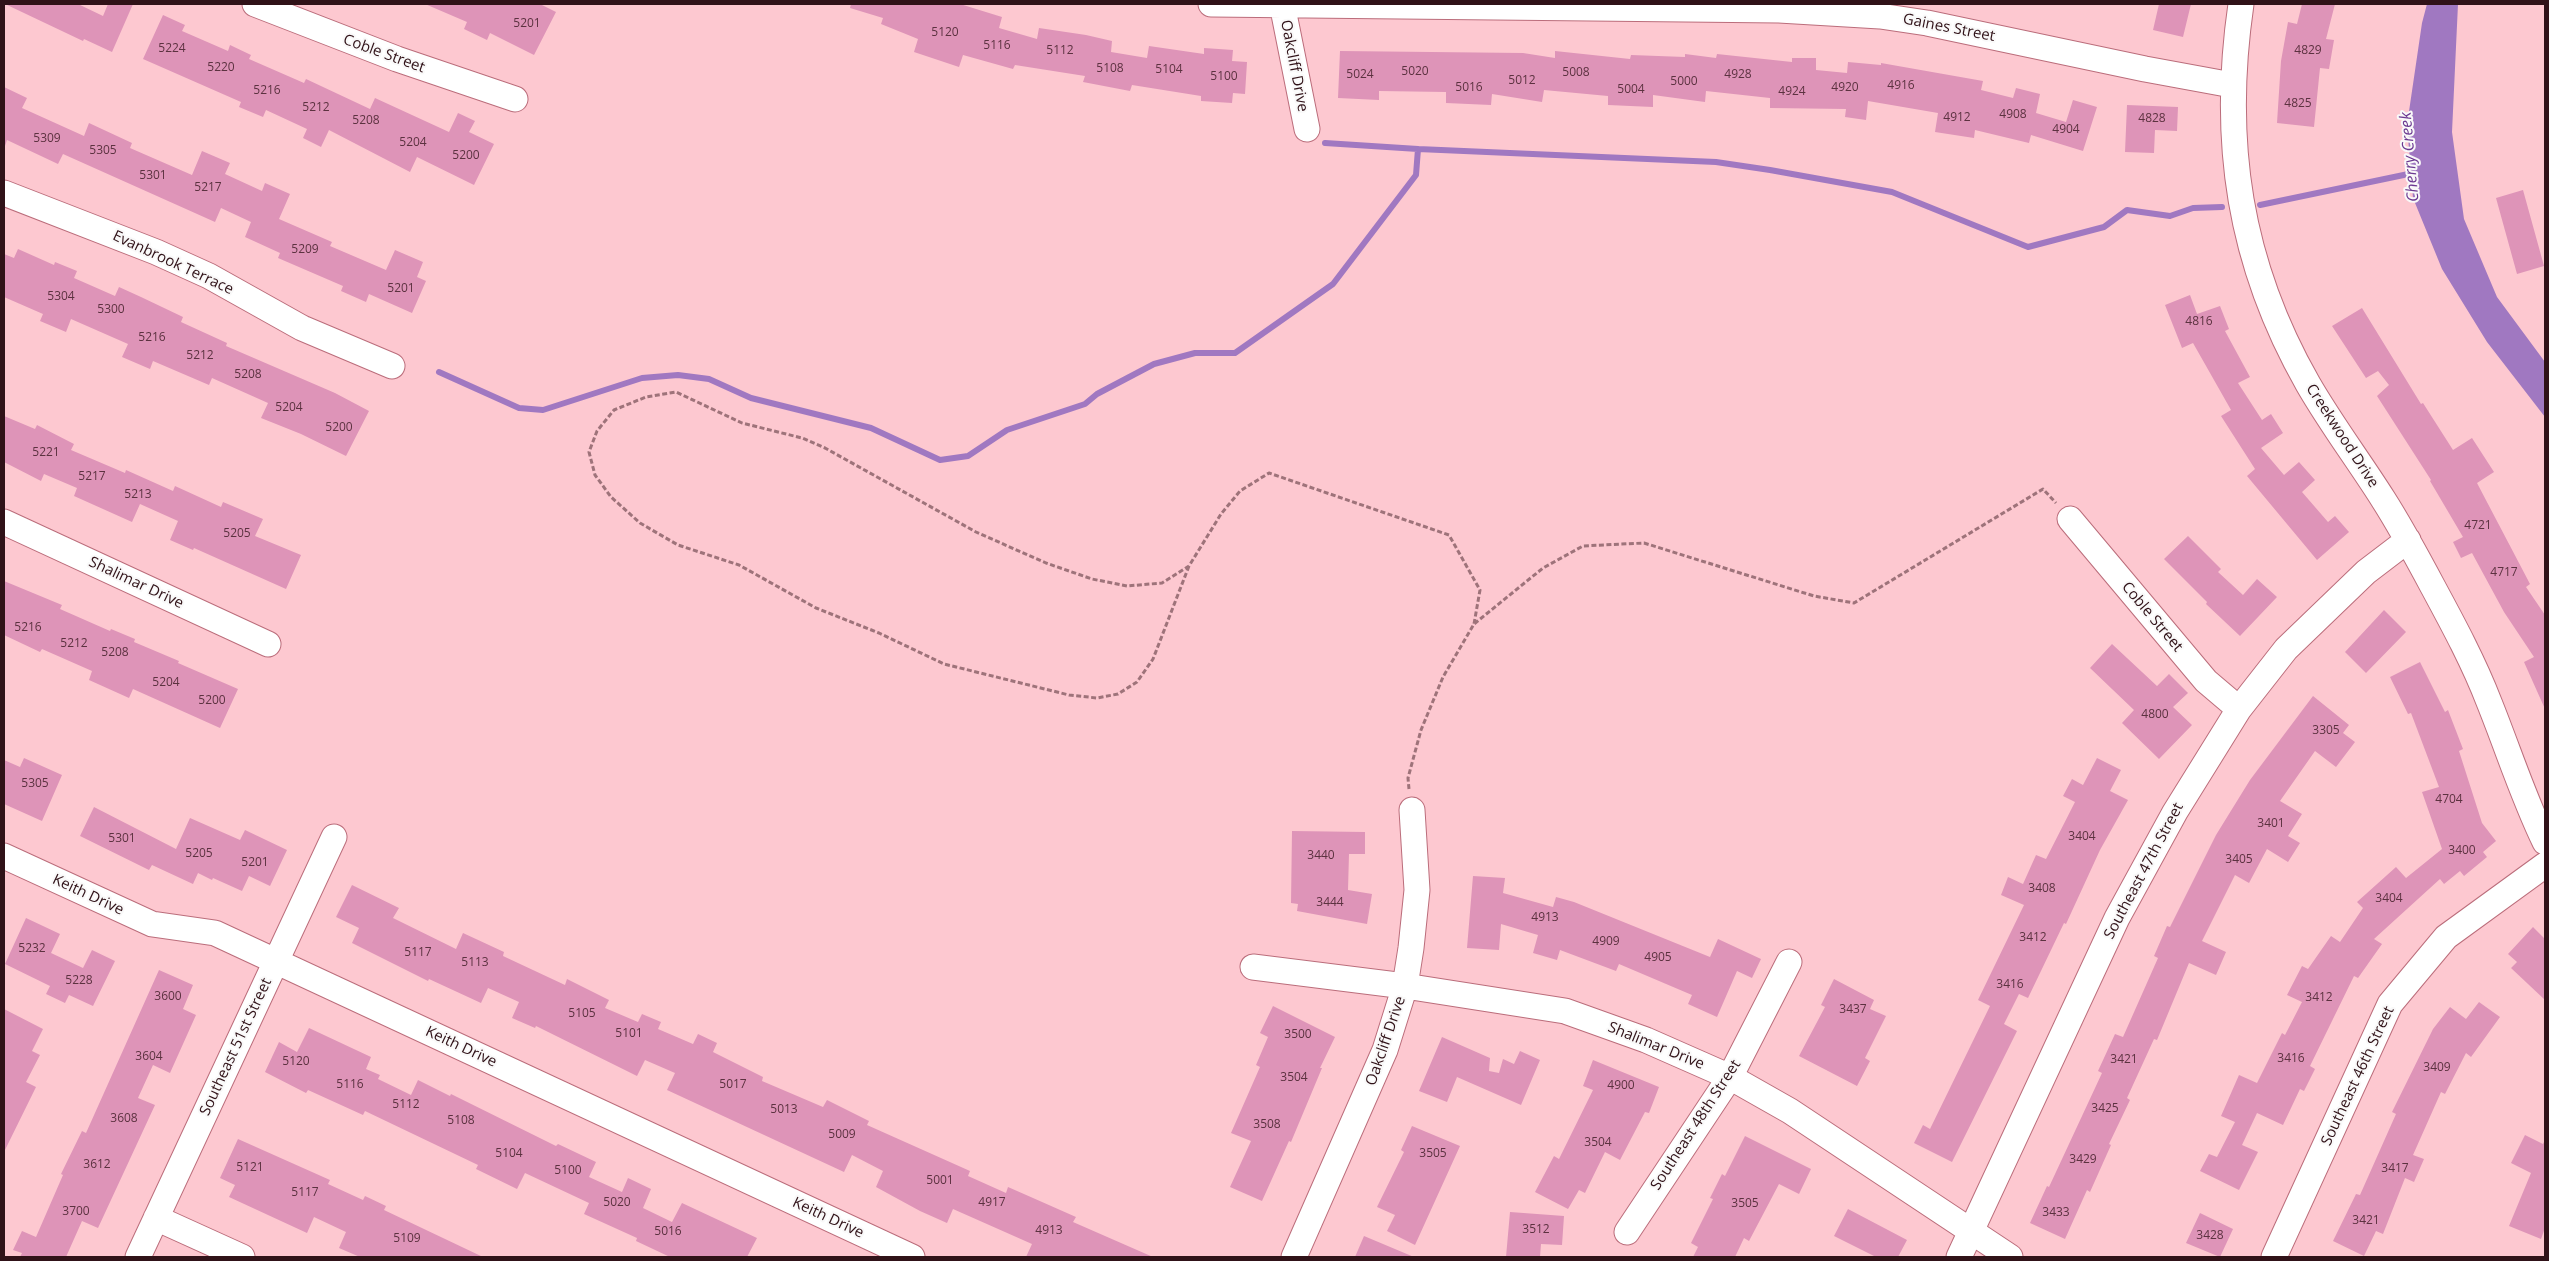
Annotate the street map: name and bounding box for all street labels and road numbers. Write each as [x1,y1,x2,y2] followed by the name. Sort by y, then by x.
[1901,10,1997,46] street label: Gaines Street
[1276,18,1312,114] street label: Oakcliff Drive
[341,31,427,77] street label: Coble Street
[110,227,236,299] street label: Evanbrook Terrace
[2302,381,2382,491] street label: Creekwood Drive
[86,553,186,613] street label: Shalimar Drive
[2118,578,2186,656] street label: Coble Street
[2100,800,2188,942] street label: Southeast 47th Street
[50,871,126,919] street label: Keith Drive
[196,975,276,1119] street label: Southeast 51st Street
[1362,994,1410,1088] street label: Oakcliff Drive
[2318,1003,2398,1149] street label: Southeast 46th Street
[1605,1018,1707,1074] street label: Shalimar Drive
[423,1023,499,1071] street label: Keith Drive
[1647,1057,1745,1193] street label: Southeast 48th Street
[790,1194,866,1242] street label: Keith Drive

